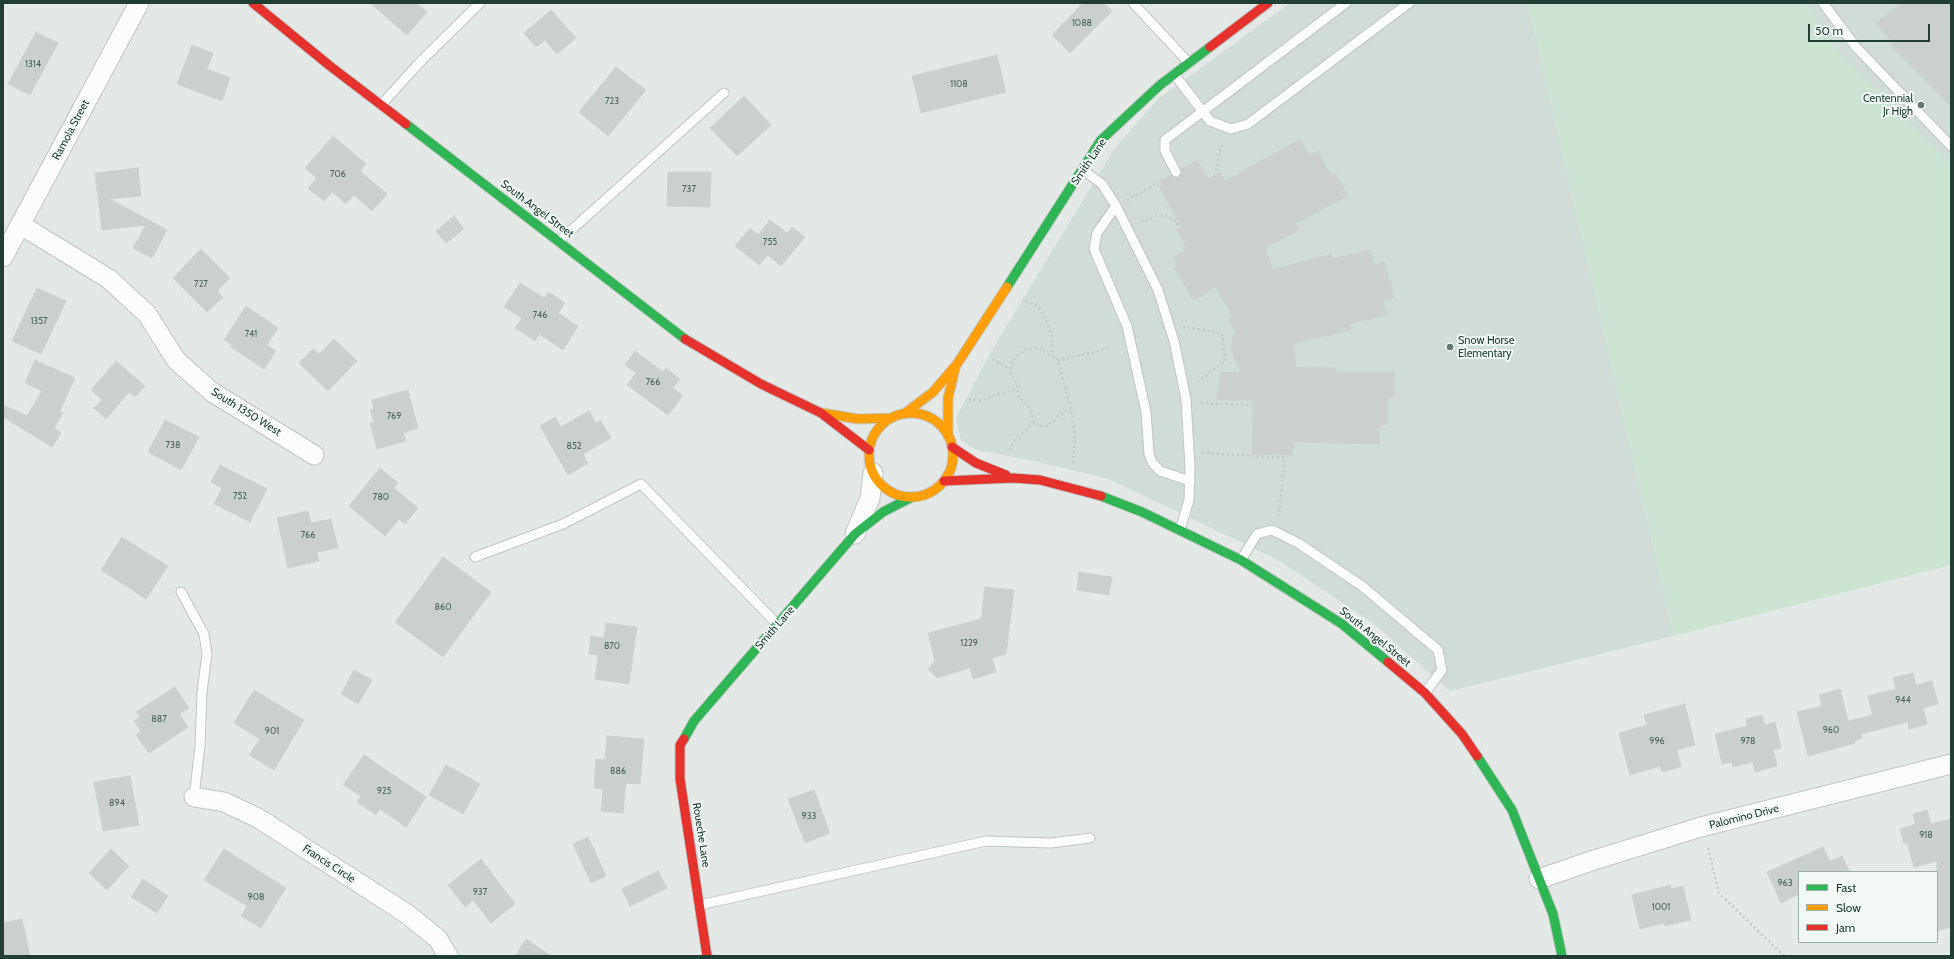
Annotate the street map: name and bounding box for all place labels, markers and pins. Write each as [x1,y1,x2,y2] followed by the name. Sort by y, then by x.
[1863,92,1913,118] place label: Centennial Jr High
[1916,100,1926,110] marker: Centennial Jr High
[1458,334,1514,360] place label: Snow Horse Elementary
[1445,342,1455,352] marker: Snow Horse Elementary

